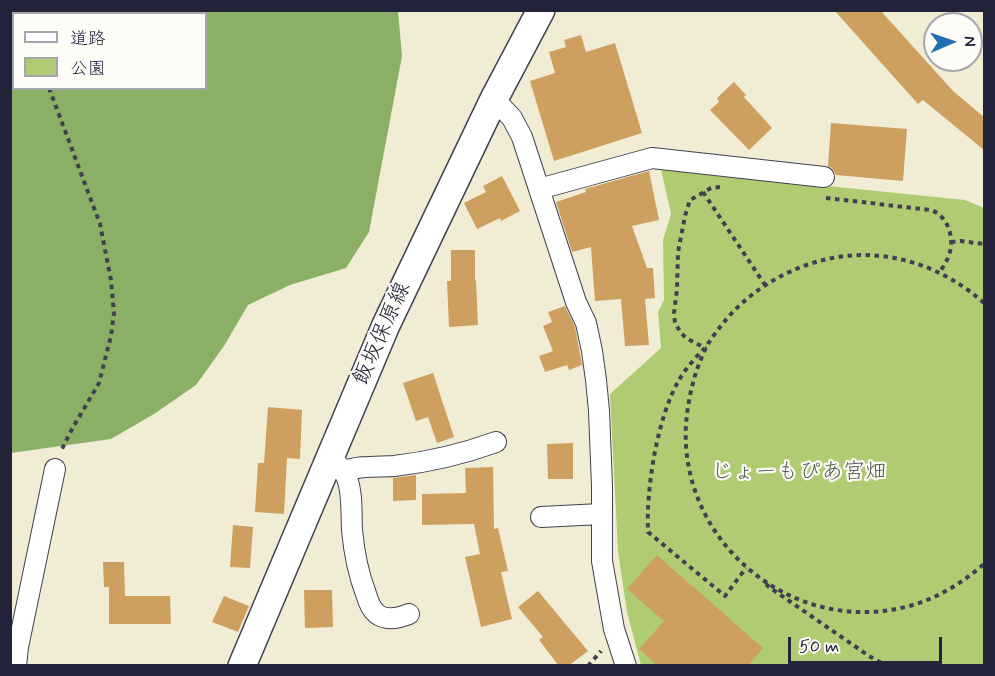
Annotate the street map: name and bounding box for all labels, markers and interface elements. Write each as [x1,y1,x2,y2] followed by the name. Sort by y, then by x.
[12,12,207,90] legend
[923,12,983,72] north arrow
[70,27,106,51] text: 道路
[959,36,980,47] text: N
[70,57,106,81] text: 公園
[349,278,417,390] street label: 飯坂保原線
[711,460,887,486] park label: じょーもぴあ宮畑
[791,625,946,663] scale bar
[799,635,839,659] text: 50 m

